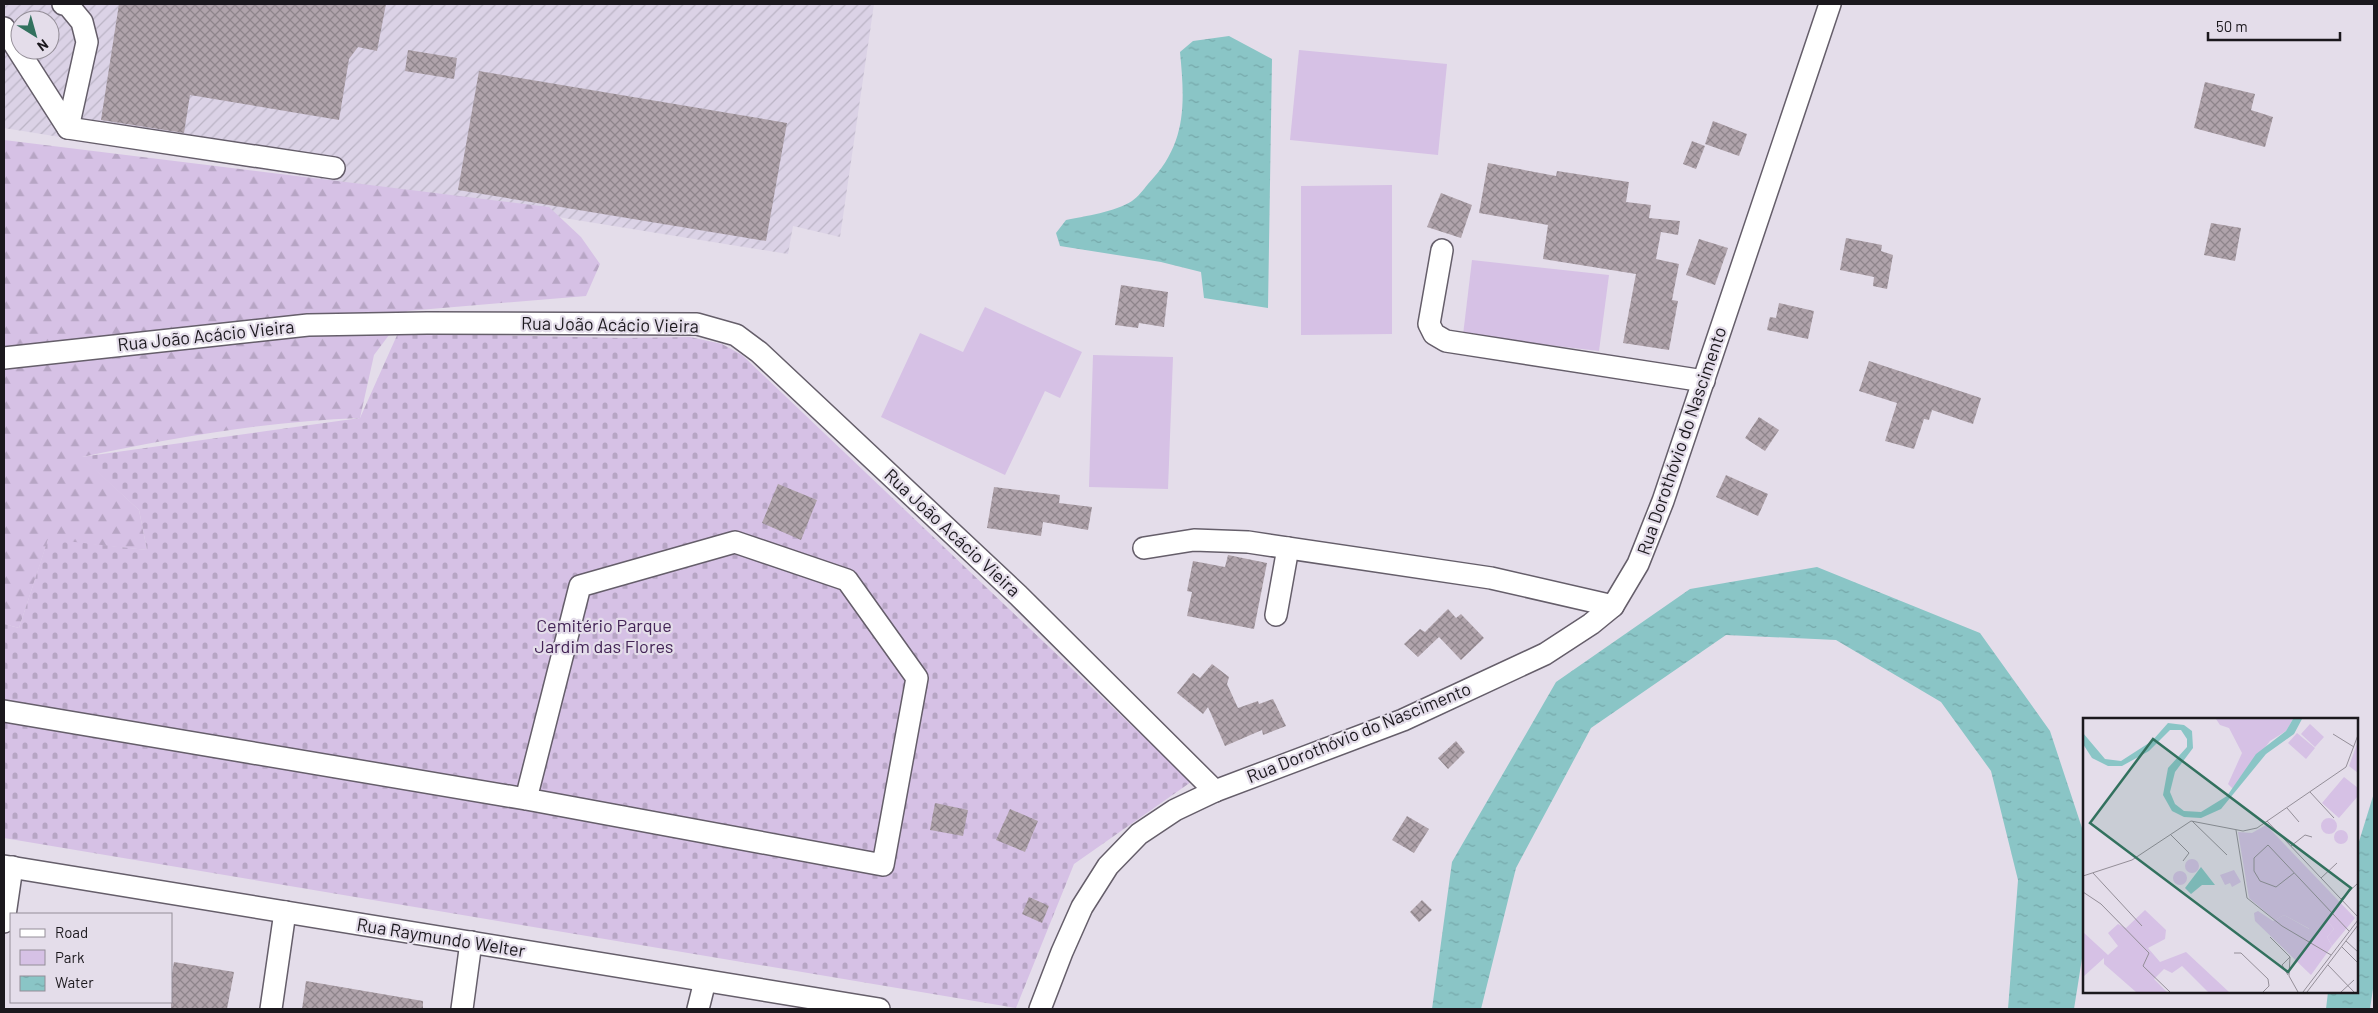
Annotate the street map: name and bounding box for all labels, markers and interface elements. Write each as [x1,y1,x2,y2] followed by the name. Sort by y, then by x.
[10,10,60,60] north arrow
[2208,10,2340,42] scale bar
[2216,17,2248,35] text: 50 m
[34,36,52,55] text: N
[521,311,699,337] street label: Rua João Acácio Vieira
[116,315,295,355] street label: Rua João Acácio Vieira
[1632,324,1731,558] street label: Rua Dorothóvio do Nascimento
[880,464,1025,601] street label: Rua João Acácio Vieira
[535,614,673,657] park label: Cemitério Parque Jardim das Flores
[1243,677,1474,787] street label: Rua Dorothóvio do Nascimento
[2083,718,2358,993] inset map
[10,913,172,1003] legend
[355,913,527,961] street label: Rua Raymundo Welter
[55,923,88,941] text: Road
[55,948,85,966] text: Park
[55,973,94,991] text: Water

